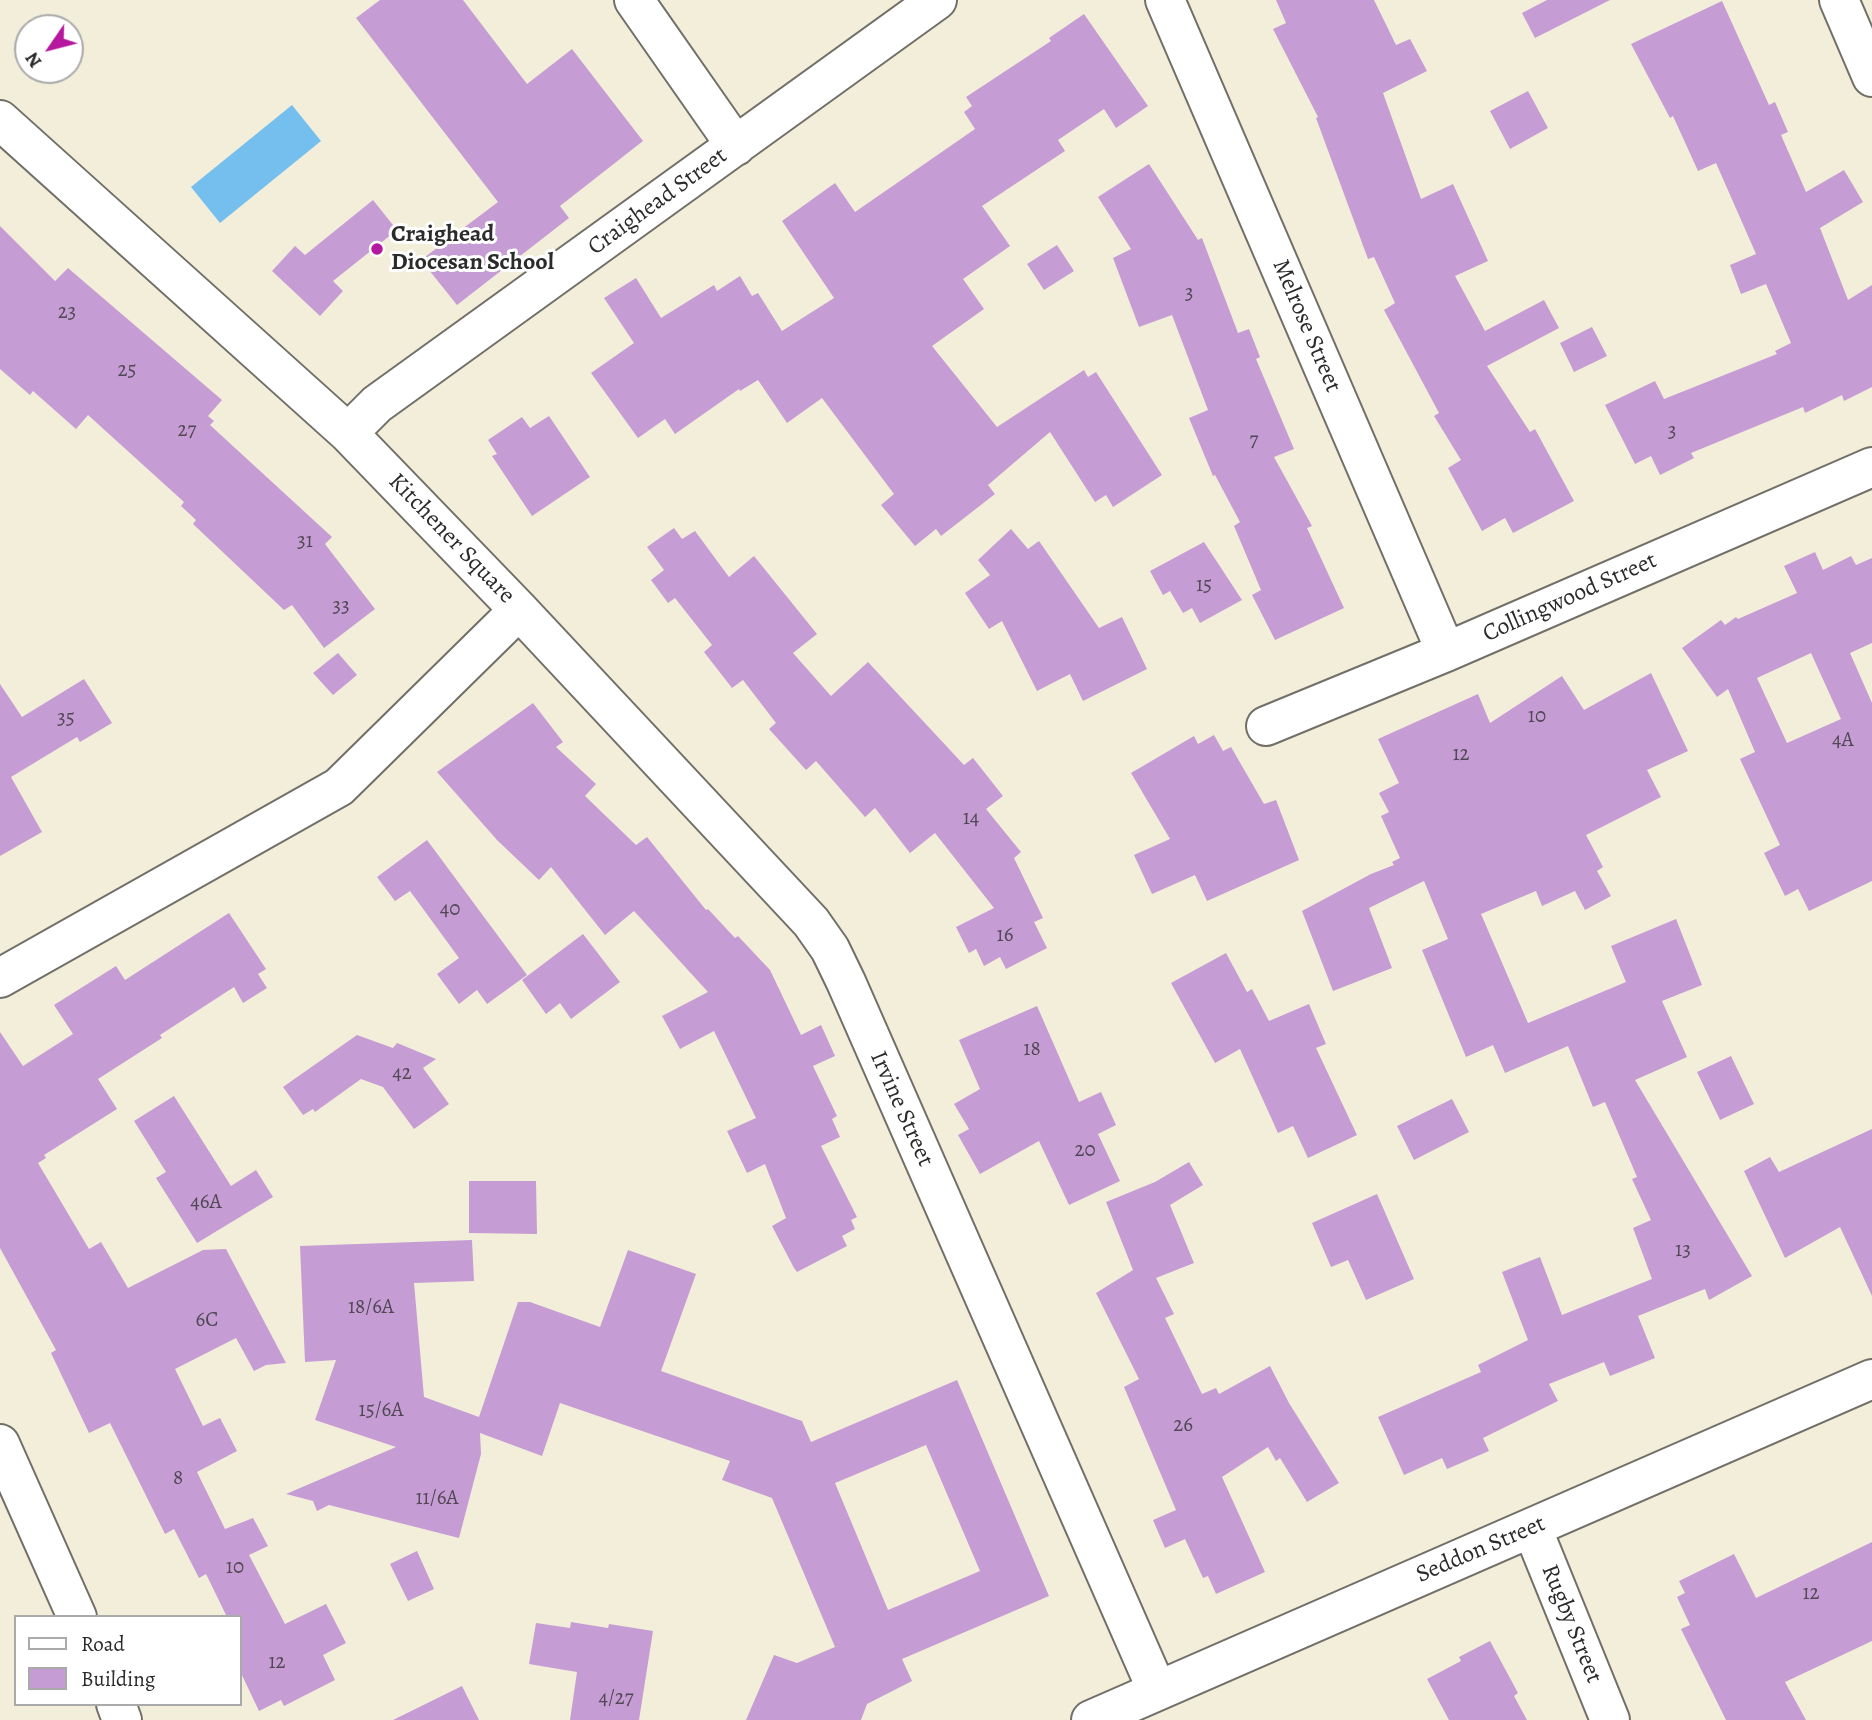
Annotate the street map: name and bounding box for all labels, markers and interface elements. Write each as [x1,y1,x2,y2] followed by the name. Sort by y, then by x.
[14,14,84,84] north arrow
[19,47,48,73] text: N
[583,142,733,262] street label: Craighead Street
[391,221,554,277] place label: Craighead Diocesan School
[369,241,385,257] marker: Craighead Diocesan School
[1265,255,1347,397] street label: Melrose Street
[1185,281,1193,307] house number: 3
[58,300,76,326] house number: 23
[117,358,137,384] house number: 25
[178,418,196,444] house number: 27
[1668,419,1676,445] house number: 3
[1250,428,1258,454] house number: 7
[382,468,520,610] street label: Kitchener Square
[297,529,313,555] house number: 31
[1479,547,1661,649] street label: Collingwood Street
[1196,573,1212,599] house number: 15
[332,594,350,620] house number: 33
[1528,704,1546,730] house number: 10
[57,706,75,732] house number: 35
[1832,728,1854,754] house number: 4A
[1452,742,1470,768] house number: 12
[963,806,979,832] house number: 14
[440,897,460,923] house number: 40
[997,923,1013,949] house number: 16
[1023,1037,1041,1063] house number: 18
[863,1047,939,1171] street label: Irvine Street
[392,1061,412,1087] house number: 42
[1074,1138,1096,1164] house number: 20
[190,1190,222,1216] house number: 46A
[1675,1238,1691,1264] house number: 13
[348,1295,394,1321] house number: 18/6A
[196,1308,218,1334] house number: 6C
[358,1398,404,1424] house number: 15/6A
[1173,1413,1193,1439] house number: 26
[173,1466,183,1492] house number: 8
[415,1486,459,1512] house number: 11/6A
[1412,1510,1550,1590] street label: Seddon Street
[226,1555,244,1581] house number: 10
[1534,1561,1608,1687] street label: Rugby Street
[1802,1581,1820,1607] house number: 12
[14,1615,242,1706] legend
[81,1630,125,1658] text: Road
[268,1650,286,1676] house number: 12
[81,1665,155,1693] text: Building
[598,1686,634,1712] house number: 4/27

